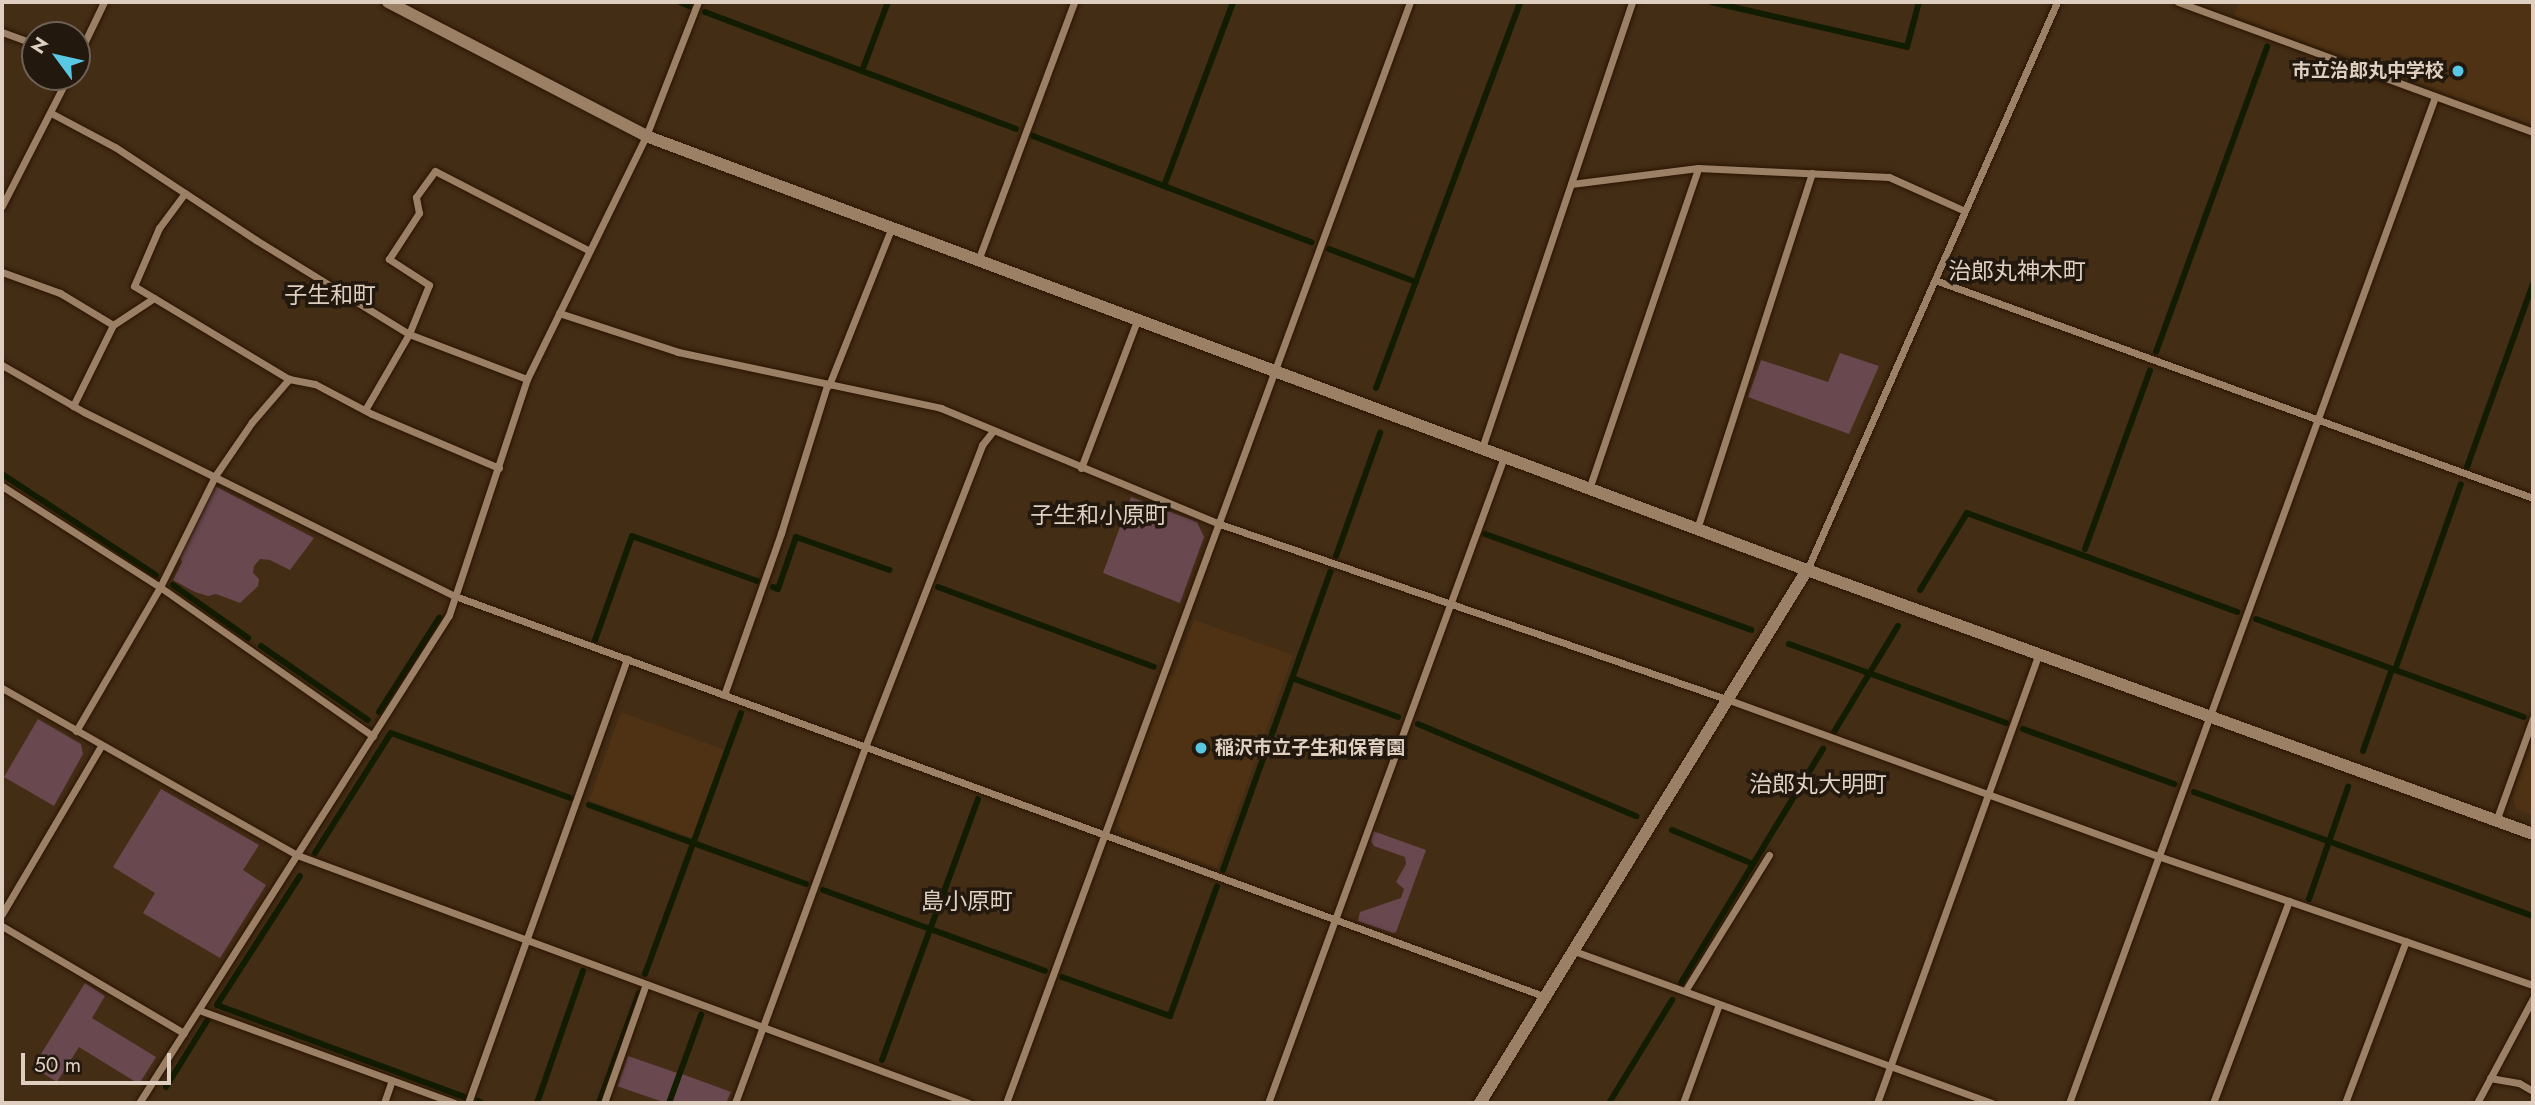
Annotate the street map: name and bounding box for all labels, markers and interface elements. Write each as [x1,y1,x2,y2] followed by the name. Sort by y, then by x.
[21,21,91,91] north arrow
[24,32,55,59] text: N
[2292,60,2444,82] place label: 市立治郎丸中学校
[2450,63,2466,79] marker: 市立治郎丸中学校
[1948,257,2086,285] district label: 治郎丸神木町
[284,281,376,309] district label: 子生和町
[1030,501,1168,529] district label: 子生和小原町
[1215,737,1405,759] place label: 稲沢市立子生和保育園
[1193,740,1209,756] marker: 稲沢市立子生和保育園
[1749,770,1887,798] district label: 治郎丸大明町
[921,887,1013,915] district label: 島小原町
[24,1038,175,1082] scale bar
[34,1050,81,1080] text: 50 m

